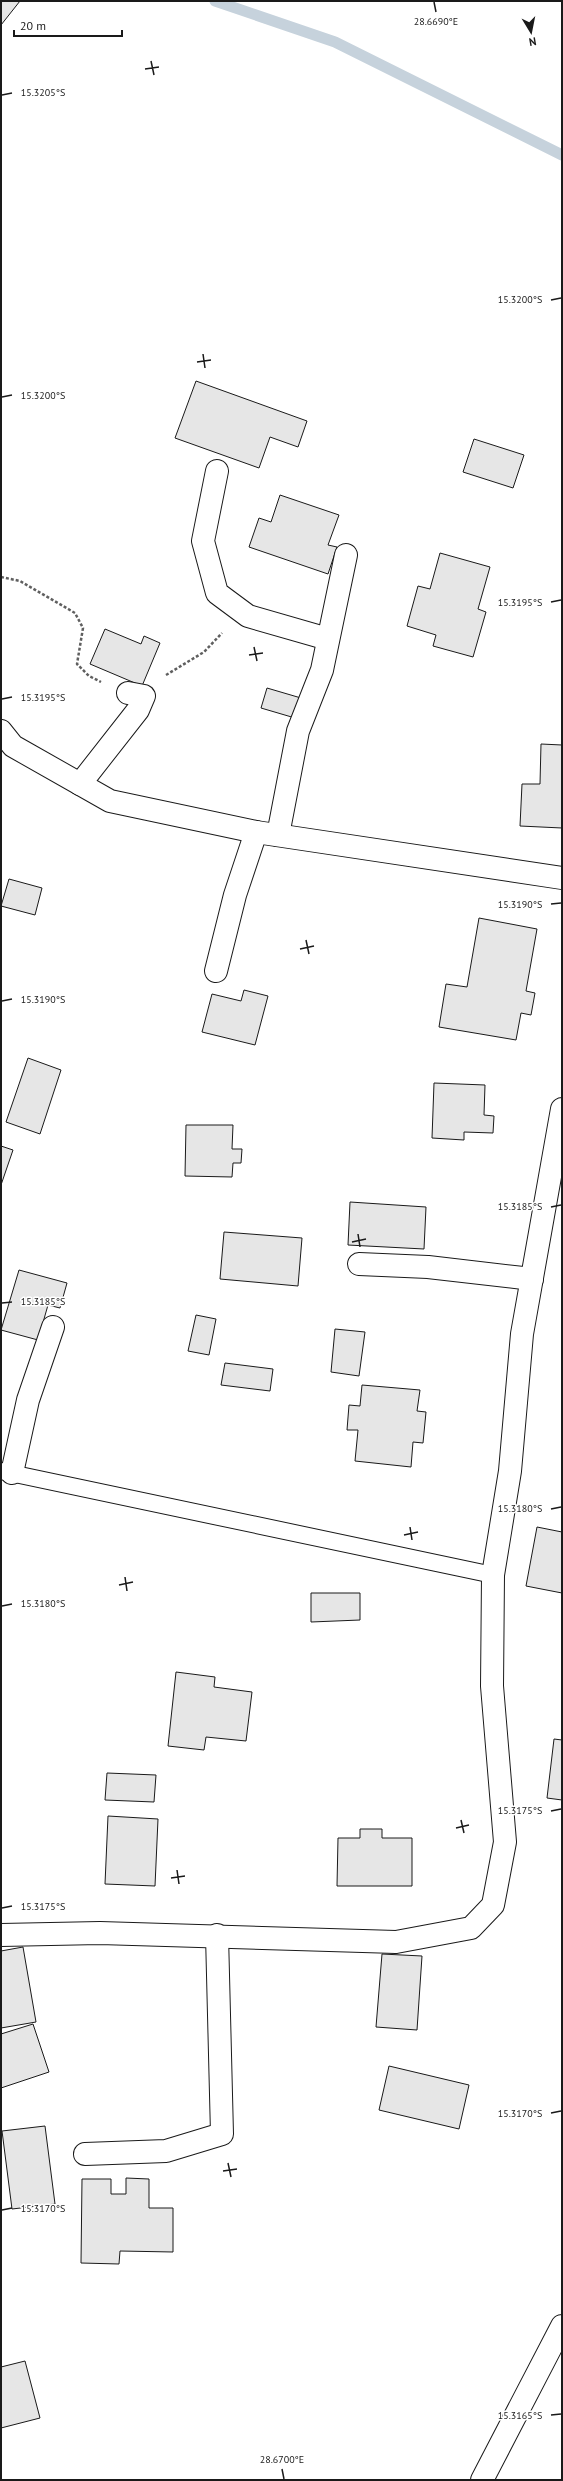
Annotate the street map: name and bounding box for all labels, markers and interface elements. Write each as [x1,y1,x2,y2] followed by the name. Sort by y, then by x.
[14,12,122,38] scale bar
[511,12,551,52] north arrow
[414,15,458,28] text: 28.6690°E
[20,18,46,33] text: 20 m
[528,34,538,49] text: N
[21,86,65,99] text: 15.3205°S
[498,293,542,306] text: 15.3200°S
[21,389,65,402] text: 15.3200°S
[498,596,542,609] text: 15.3195°S
[21,691,65,704] text: 15.3195°S
[498,898,542,911] text: 15.3190°S
[21,993,65,1006] text: 15.3190°S
[498,1200,542,1213] text: 15.3185°S
[21,1295,65,1308] text: 15.3185°S
[498,1502,542,1515] text: 15.3180°S
[21,1597,65,1610] text: 15.3180°S
[498,1804,542,1817] text: 15.3175°S
[21,1900,65,1913] text: 15.3175°S
[498,2107,542,2120] text: 15.3170°S
[21,2202,65,2215] text: 15.3170°S
[498,2409,542,2422] text: 15.3165°S
[260,2453,304,2466] text: 28.6700°E

